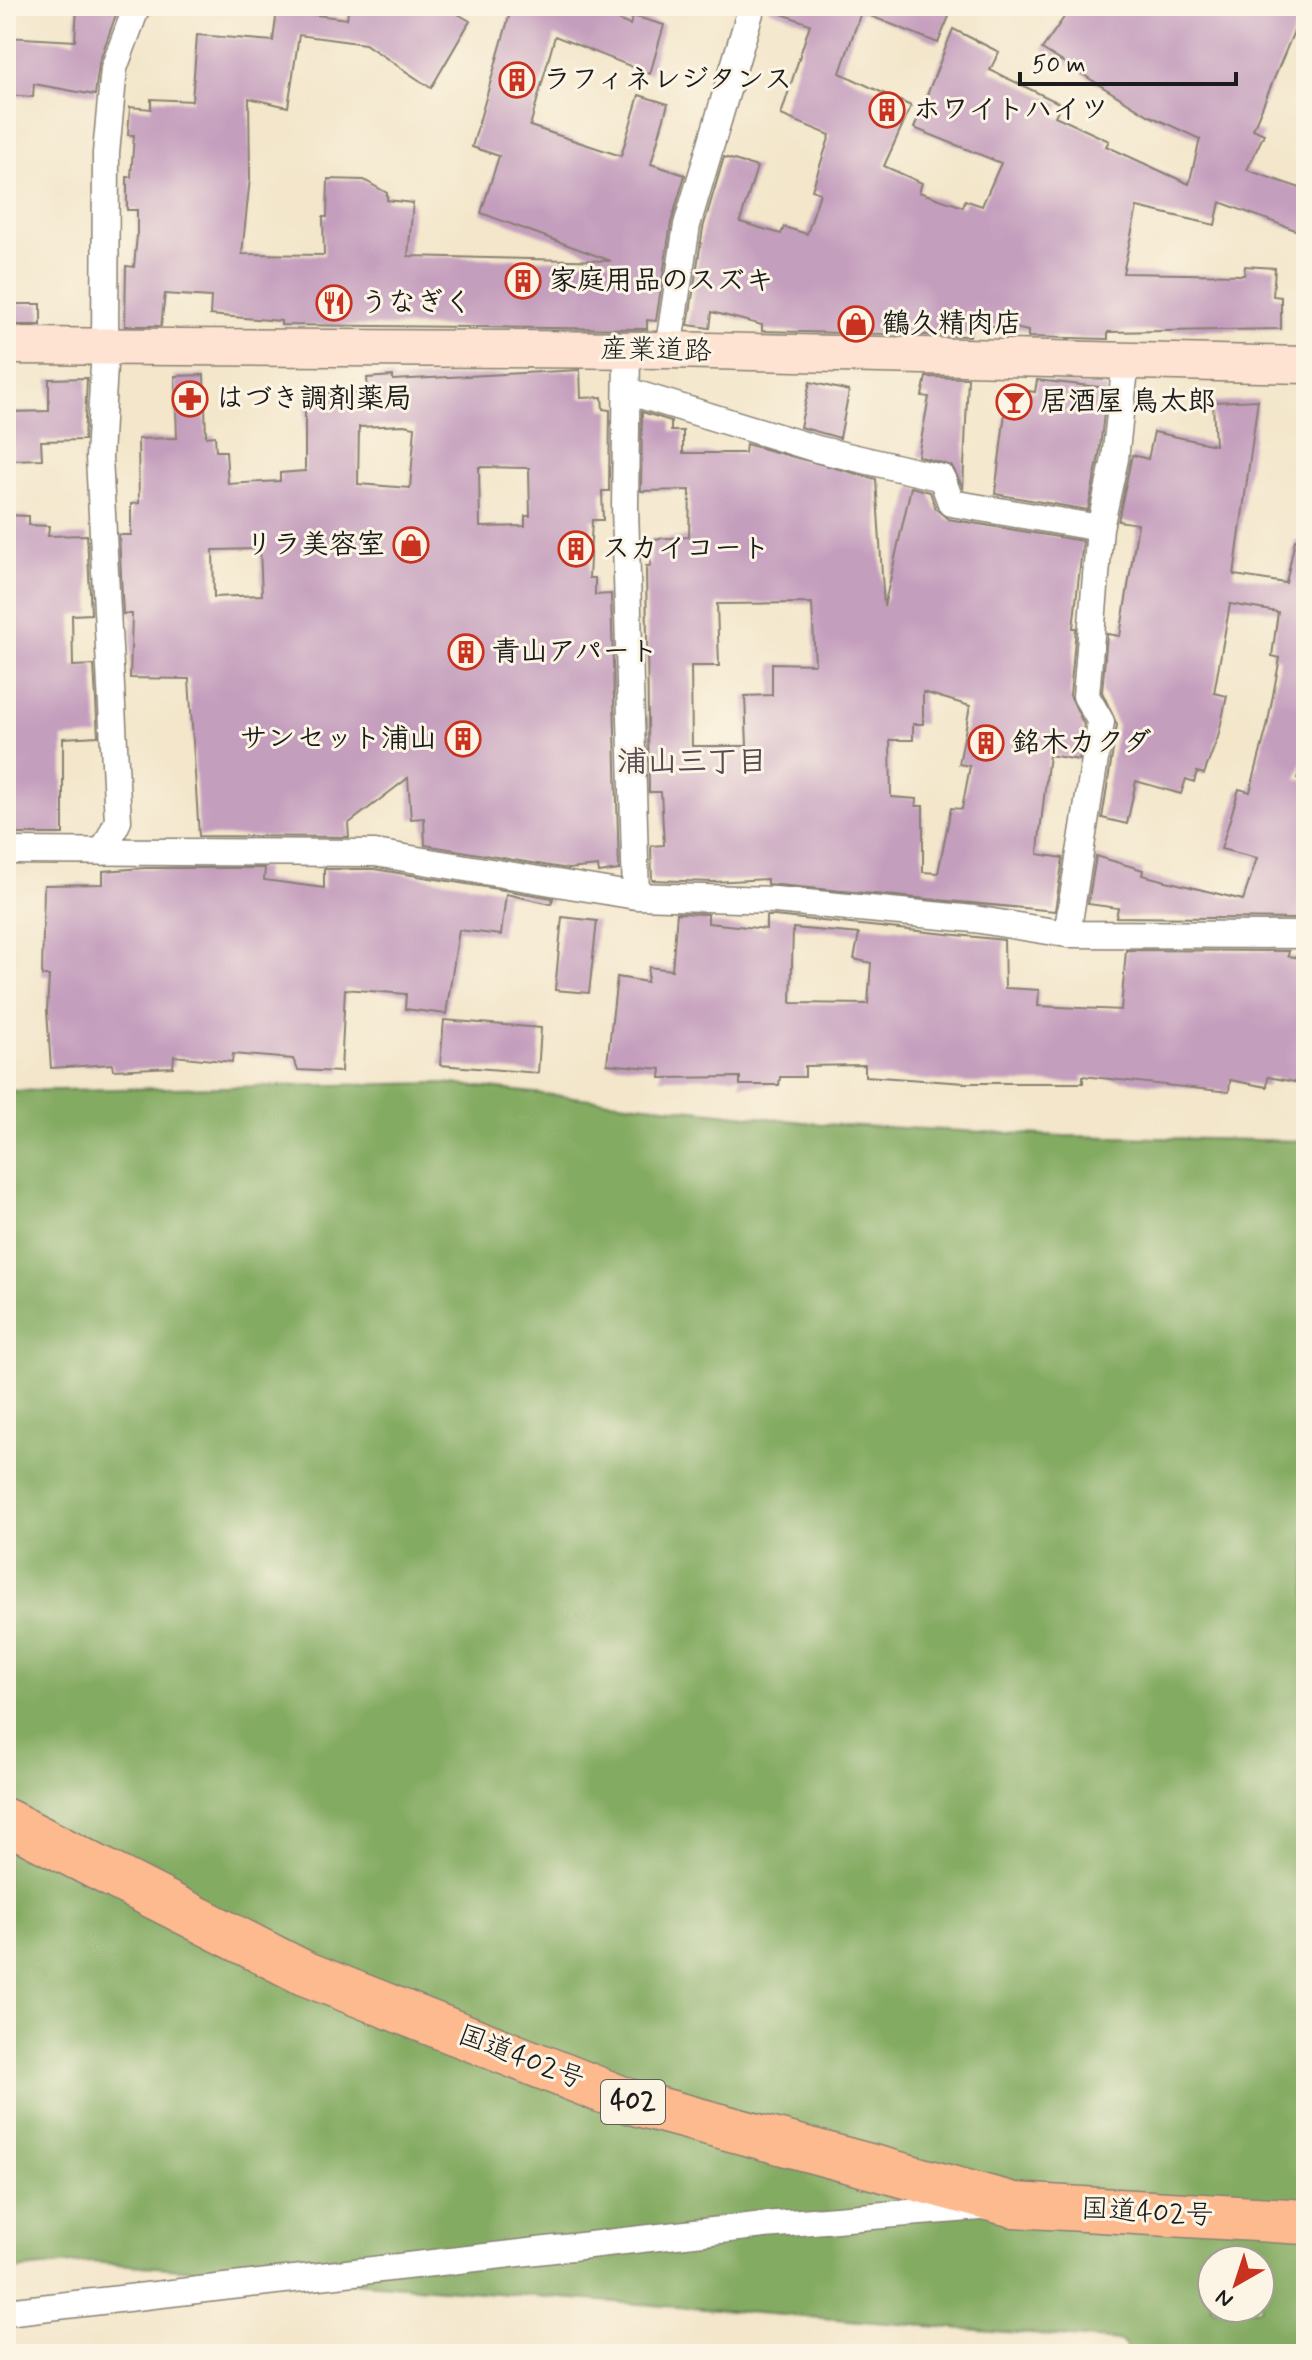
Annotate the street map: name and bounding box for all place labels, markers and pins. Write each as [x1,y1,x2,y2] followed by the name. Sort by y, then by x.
[498,61,536,99] building icon: ラフィネレジタンス
[543,62,792,99] place label: ラフィネレジタンス
[868,91,906,129] building icon: ホワイトハイツ
[913,92,1108,129] place label: ホワイトハイツ
[504,262,542,300] building icon: 家庭用品のスズキ
[549,263,774,300] place label: 家庭用品のスズキ
[315,284,353,322] restaurant icon: うなぎく
[360,285,472,322] place label: うなぎく
[837,305,875,343] shop icon: 鶴久精肉店
[882,306,1022,343] place label: 鶴久精肉店
[171,380,209,418] pharmacy icon: はづき調剤薬局
[216,381,412,418] place label: はづき調剤薬局
[995,383,1033,421] bar icon: 居酒屋 鳥太郎
[1040,384,1216,421] place label: 居酒屋 鳥太郎
[392,526,430,564] shop icon: リラ美容室
[245,527,385,564] place label: リラ美容室
[557,530,595,568] building icon: スカイコート
[602,531,770,568] place label: スカイコート
[447,633,485,671] building icon: 青山アパート
[492,634,658,671] place label: 青山アパート
[444,720,482,758] building icon: サンセット浦山
[239,721,437,758] place label: サンセット浦山
[967,724,1005,762] building icon: 銘木カクダ
[1012,725,1151,762] place label: 銘木カクダ

